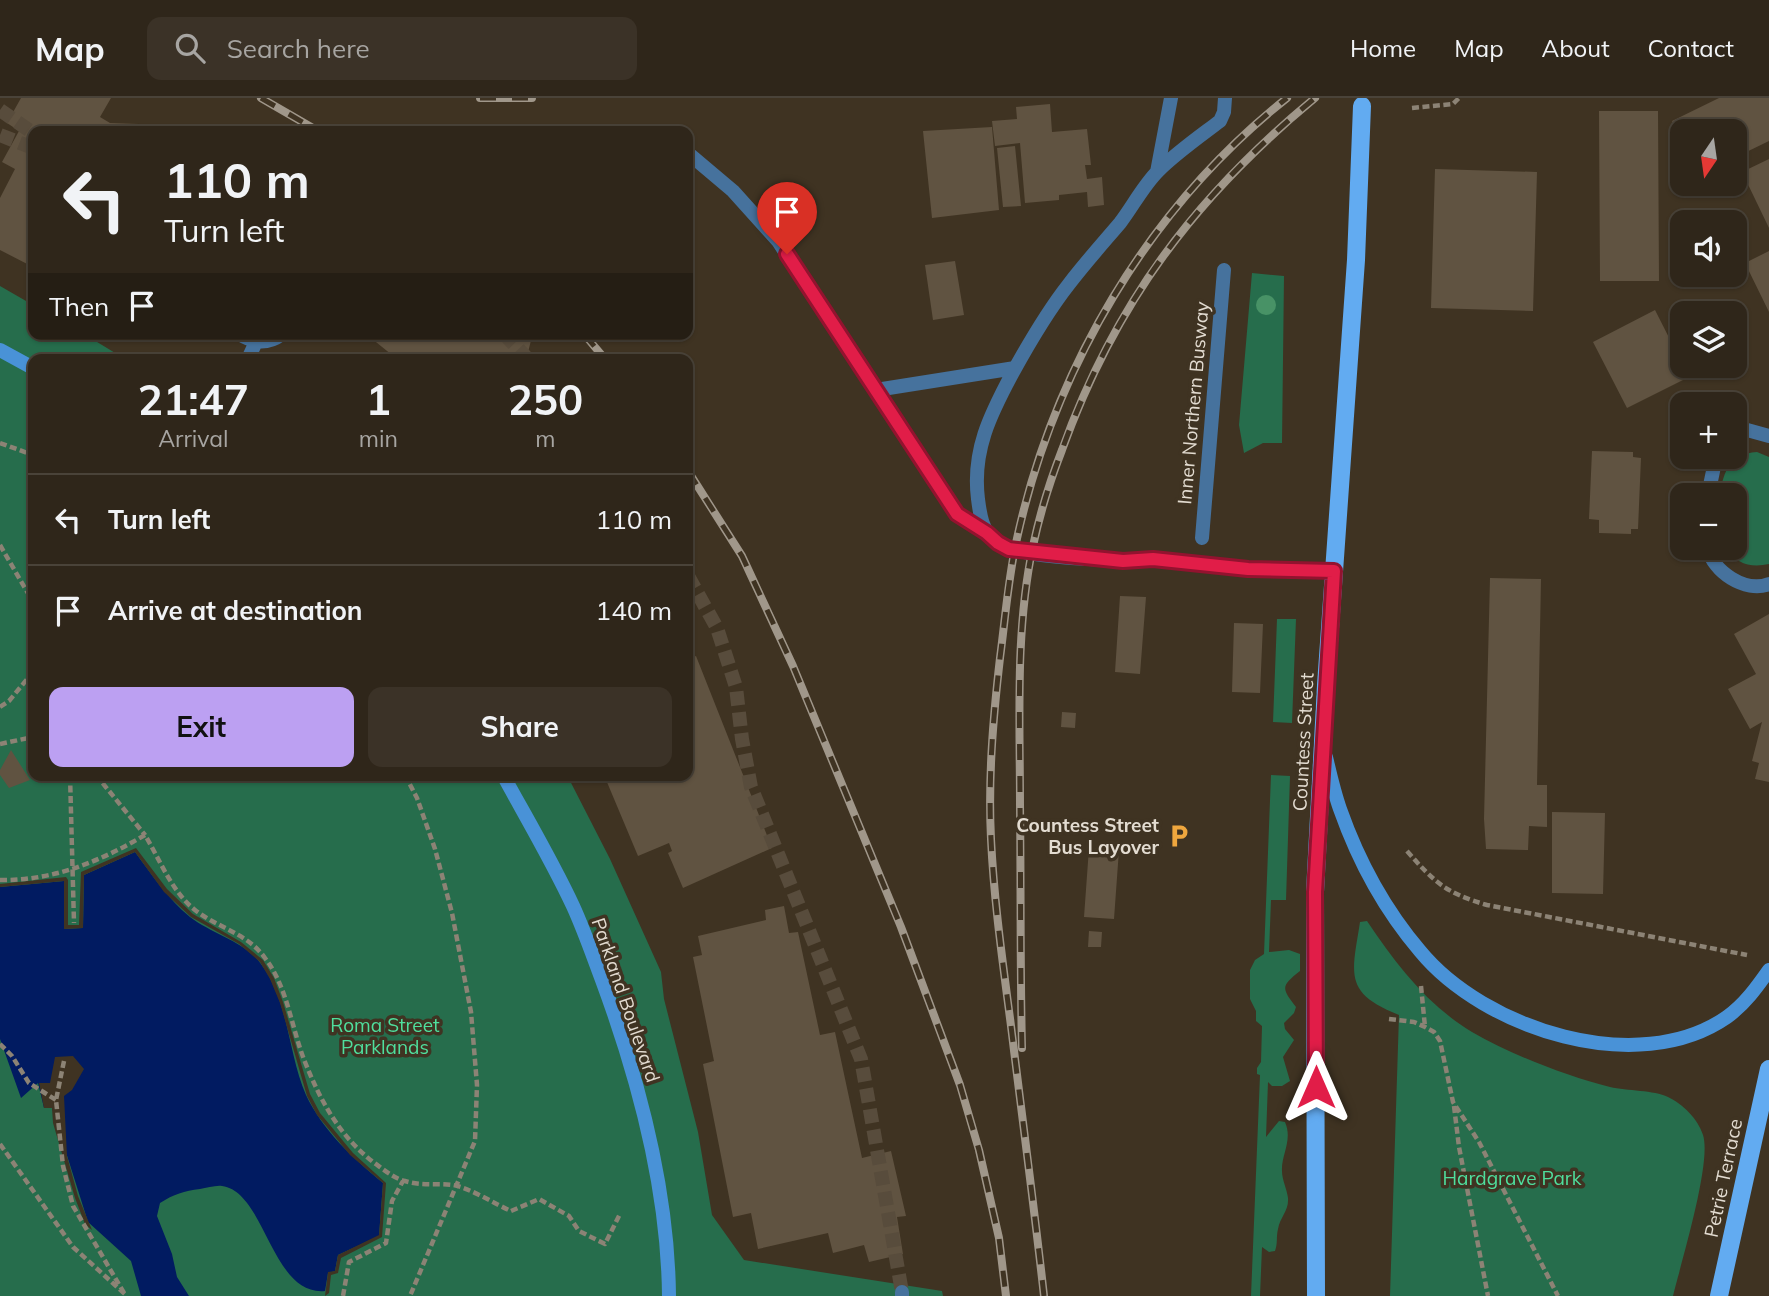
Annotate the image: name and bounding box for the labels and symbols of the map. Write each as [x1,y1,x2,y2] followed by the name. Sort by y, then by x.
[1670,119,1746,196] north arrow
[757,182,817,254] pin
[1172,300,1214,506] street label: Inner Northern Busway
[1287,672,1319,812] street label: Countess Street
[1016,813,1160,859] place label: Countess Street Bus Layover
[1165,822,1193,850] parking icon: Countess Street Bus Layover
[587,915,665,1085] street label: Parkland Boulevard
[330,1013,440,1059] park label: Roma Street Parklands
[1279,1050,1353,1124] position arrow
[1699,1116,1747,1240] street label: Petrie Terrace
[1443,1166,1582,1190] park label: Hardgrave Park

